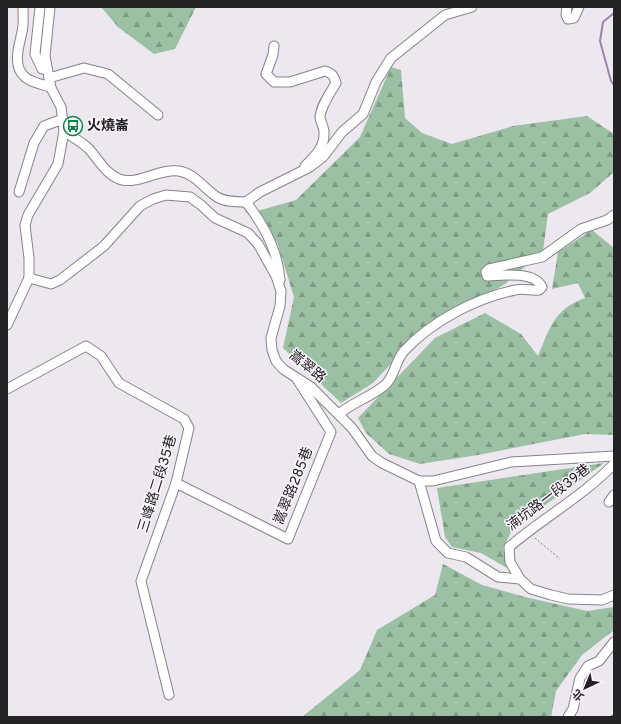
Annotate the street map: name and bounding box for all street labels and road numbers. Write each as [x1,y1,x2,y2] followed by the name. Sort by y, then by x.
[285,347,329,387] street label: 嵩翠路
[134,433,181,535] street label: 三峰路二段35巷
[271,445,317,527] street label: 嵩翠路285巷
[503,460,594,535] street label: 湳坑路一段39巷

